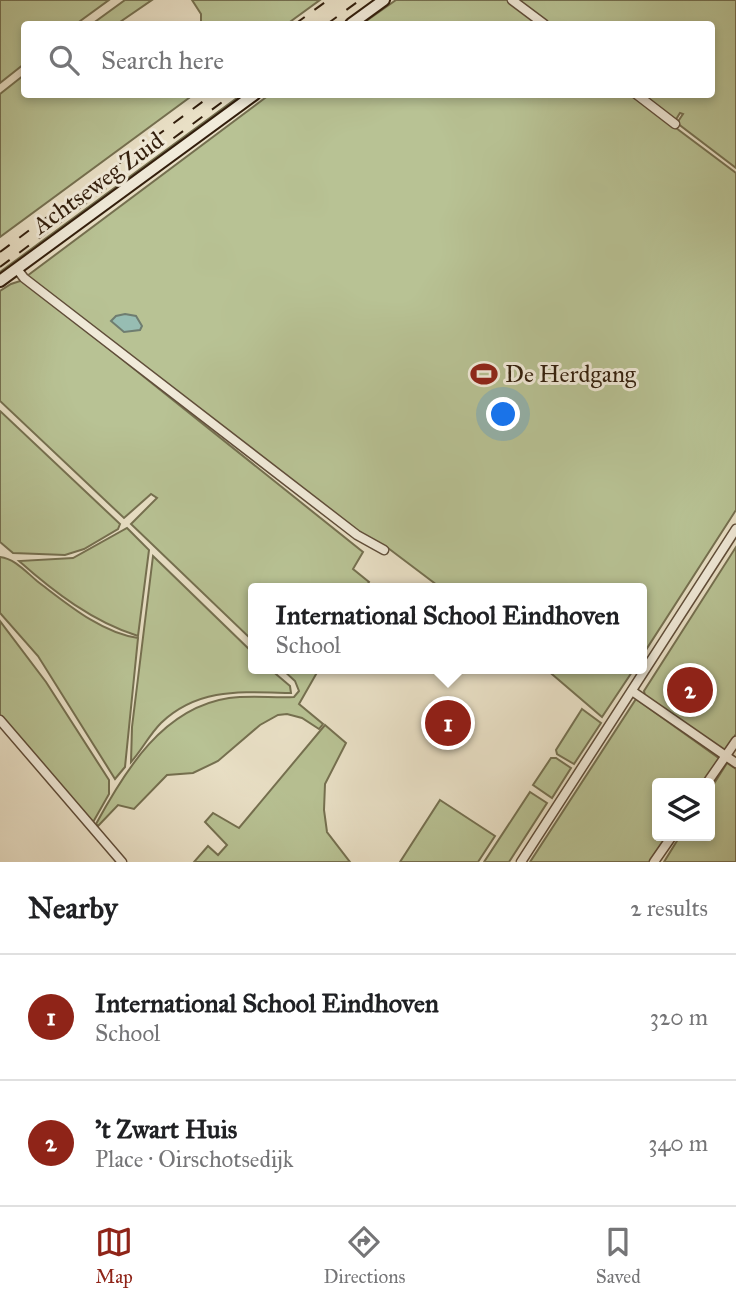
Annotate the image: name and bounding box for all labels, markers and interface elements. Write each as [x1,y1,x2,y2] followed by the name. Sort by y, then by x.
[21,21,715,98] search box
[45,41,83,79] icon: search
[101,44,224,76] text: Search here
[26,125,169,241] street label: Achtseweg Zuid
[469,359,499,389] sports icon: De Herdgang
[505,359,637,389] place label: De Herdgang
[486,397,520,431] your location
[248,583,647,674] popup
[276,599,619,631] text: International School Eindhoven
[276,631,341,659] text: School
[667,664,713,716] pin: 2
[425,697,471,749] pin: 1
[652,778,715,841] map controls
[652,778,715,841] button: layers
[28,890,118,926] text: Nearby
[630,894,708,922] text: 2 results
[95,987,439,1019] text: International School Eindhoven
[46,1003,56,1031] text: 1
[650,1003,708,1031] text: 320 m
[95,1019,160,1047] text: School
[95,1113,237,1145] text: 't Zwart Huis
[45,1129,57,1157] text: 2
[648,1129,708,1157] text: 340 m
[95,1145,294,1173] text: Place · Oirschotsedijk
[95,1223,133,1288] tab: Map
[323,1223,405,1288] tab: Directions
[596,1223,641,1288] tab: Saved

